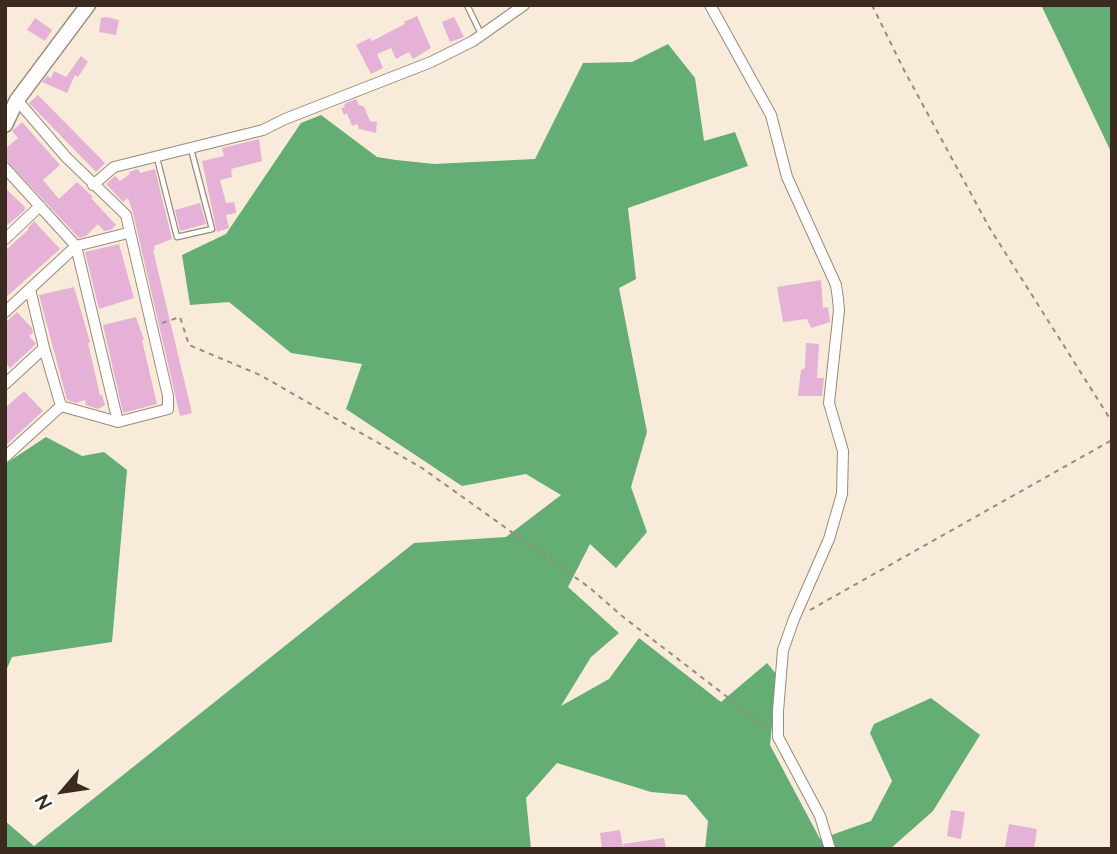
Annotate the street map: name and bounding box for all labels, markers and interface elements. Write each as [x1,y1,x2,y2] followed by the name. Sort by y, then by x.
[28,756,98,826] north arrow
[30,790,59,813] text: N

